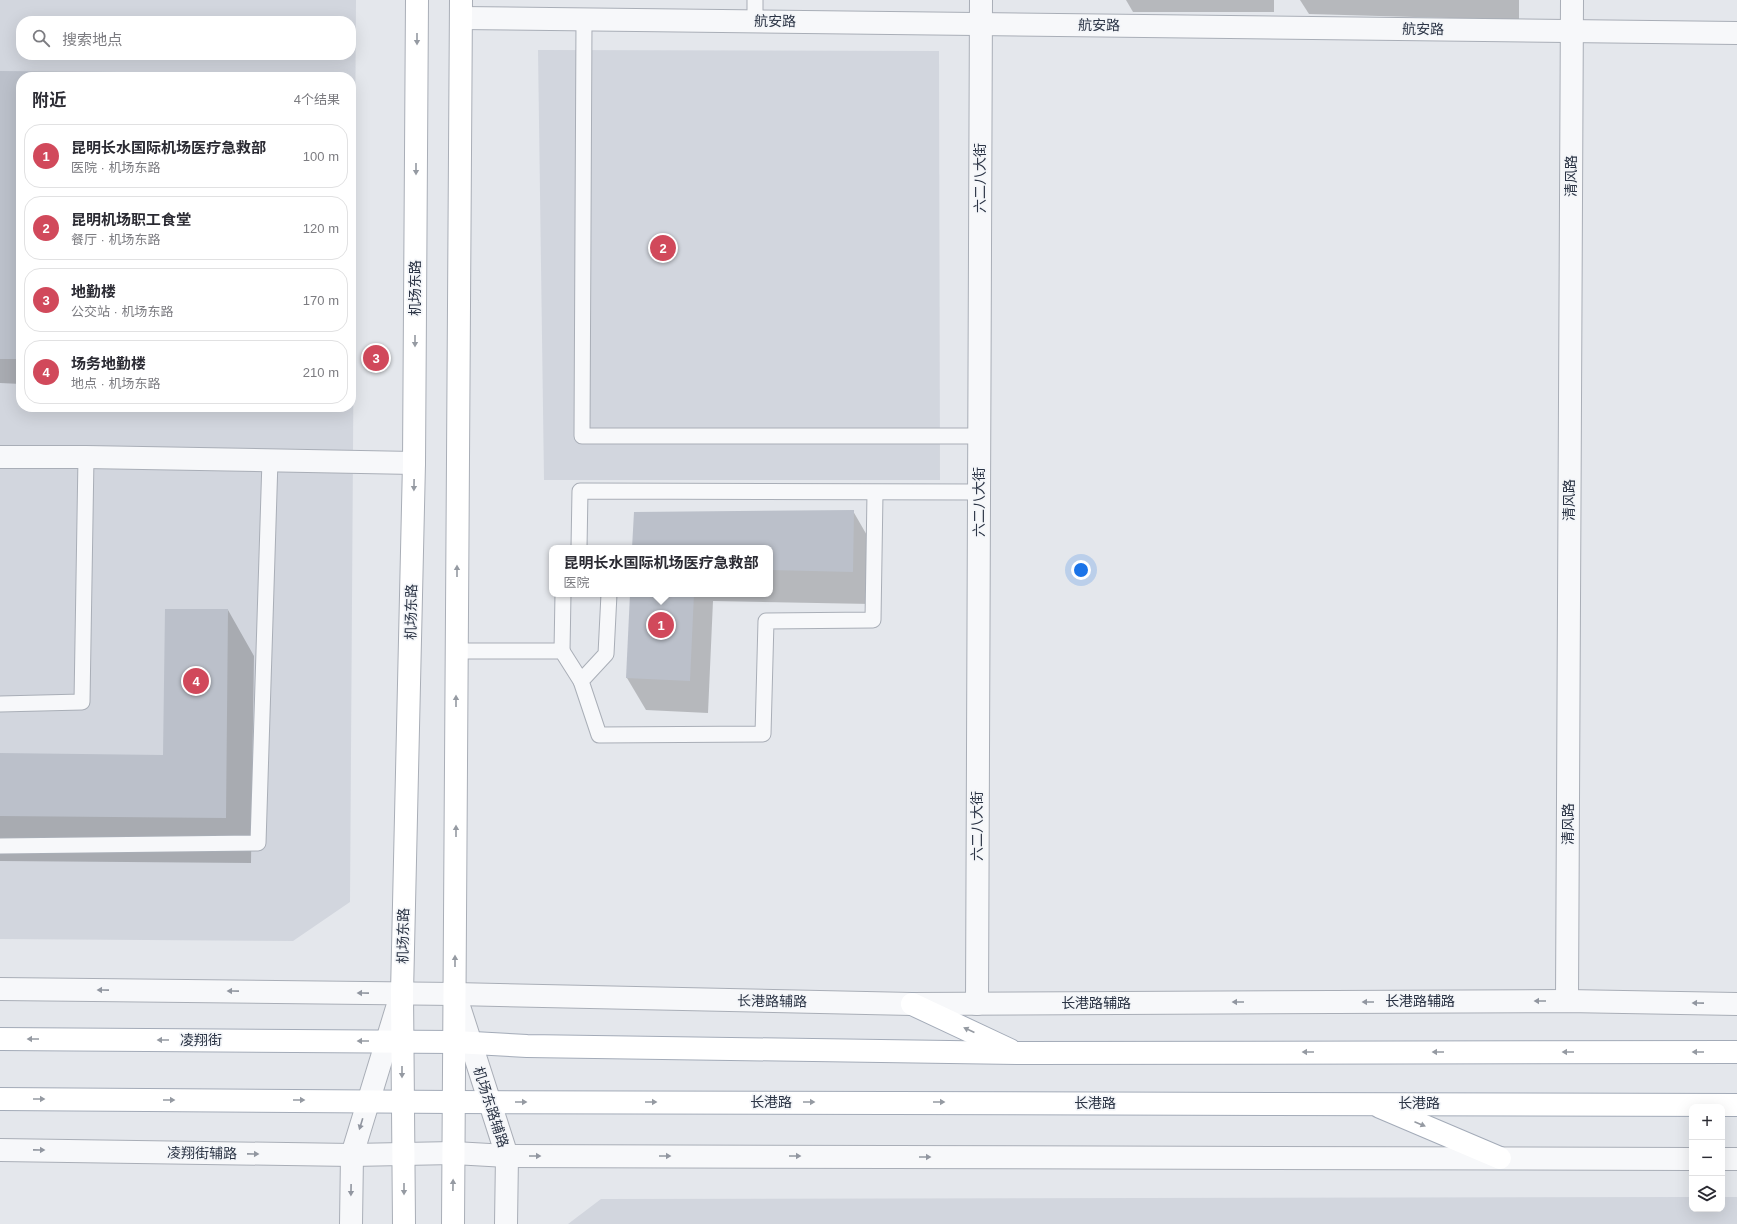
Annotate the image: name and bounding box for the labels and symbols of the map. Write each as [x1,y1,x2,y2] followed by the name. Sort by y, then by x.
[754,13,796,29] street label: 航安路
[1078,17,1120,33] street label: 航安路
[1402,21,1444,37] street label: 航安路
[414,33,420,46] one-way arrow
[972,143,988,213] street label: 六二八大街
[1563,155,1579,197] street label: 清风路
[413,163,419,176] one-way arrow
[650,233,676,263] pin: 2
[407,260,423,316] street label: 机场东路
[412,335,418,348] one-way arrow
[363,343,389,373] pin: 3
[971,467,987,537] street label: 六二八大街
[410,479,417,491] one-way arrow
[1561,479,1577,521] street label: 清风路
[1071,560,1091,580] your location
[454,564,460,577] one-way arrow
[403,584,419,640] street label: 机场东路
[648,610,674,640] pin: 1
[183,666,209,696] pin: 4
[453,694,459,707] one-way arrow
[969,791,985,861] street label: 六二八大街
[1560,803,1576,845] street label: 清风路
[453,824,459,837] one-way arrow
[395,908,411,964] street label: 机场东路
[452,954,458,967] one-way arrow
[96,987,109,993] one-way arrow
[226,988,239,994] one-way arrow
[356,990,369,996] one-way arrow
[737,992,807,1010] street label: 长港路辅路
[1385,993,1455,1009] street label: 长港路辅路
[1061,995,1131,1011] street label: 长港路辅路
[1362,998,1374,1005] one-way arrow
[1533,998,1546,1004] one-way arrow
[1231,999,1244,1005] one-way arrow
[1691,1000,1704,1006] one-way arrow
[963,1027,974,1033] one-way arrow
[180,1032,222,1048] street label: 凌翔街
[26,1036,39,1042] one-way arrow
[156,1037,169,1043] one-way arrow
[356,1038,369,1044] one-way arrow
[1301,1049,1314,1055] one-way arrow
[1431,1049,1444,1055] one-way arrow
[1561,1049,1574,1055] one-way arrow
[1691,1049,1704,1055] one-way arrow
[470,1065,512,1149] street label: 机场东路辅路
[399,1066,405,1079] one-way arrow
[750,1094,792,1110] street label: 长港路
[1074,1095,1116,1111] street label: 长港路
[1398,1095,1440,1111] street label: 长港路
[33,1096,46,1102] one-way arrow
[163,1097,176,1103] one-way arrow
[293,1097,306,1103] one-way arrow
[515,1099,528,1105] one-way arrow
[645,1099,658,1105] one-way arrow
[803,1099,816,1105] one-way arrow
[933,1099,946,1105] one-way arrow
[358,1118,364,1130] one-way arrow
[1414,1120,1426,1127] one-way arrow
[167,1144,237,1162] street label: 凌翔街辅路
[33,1147,46,1153] one-way arrow
[247,1151,260,1157] one-way arrow
[529,1153,542,1159] one-way arrow
[659,1153,672,1159] one-way arrow
[789,1153,802,1159] one-way arrow
[919,1154,932,1160] one-way arrow
[450,1179,457,1191] one-way arrow
[401,1183,407,1196] one-way arrow
[348,1184,354,1197] one-way arrow

